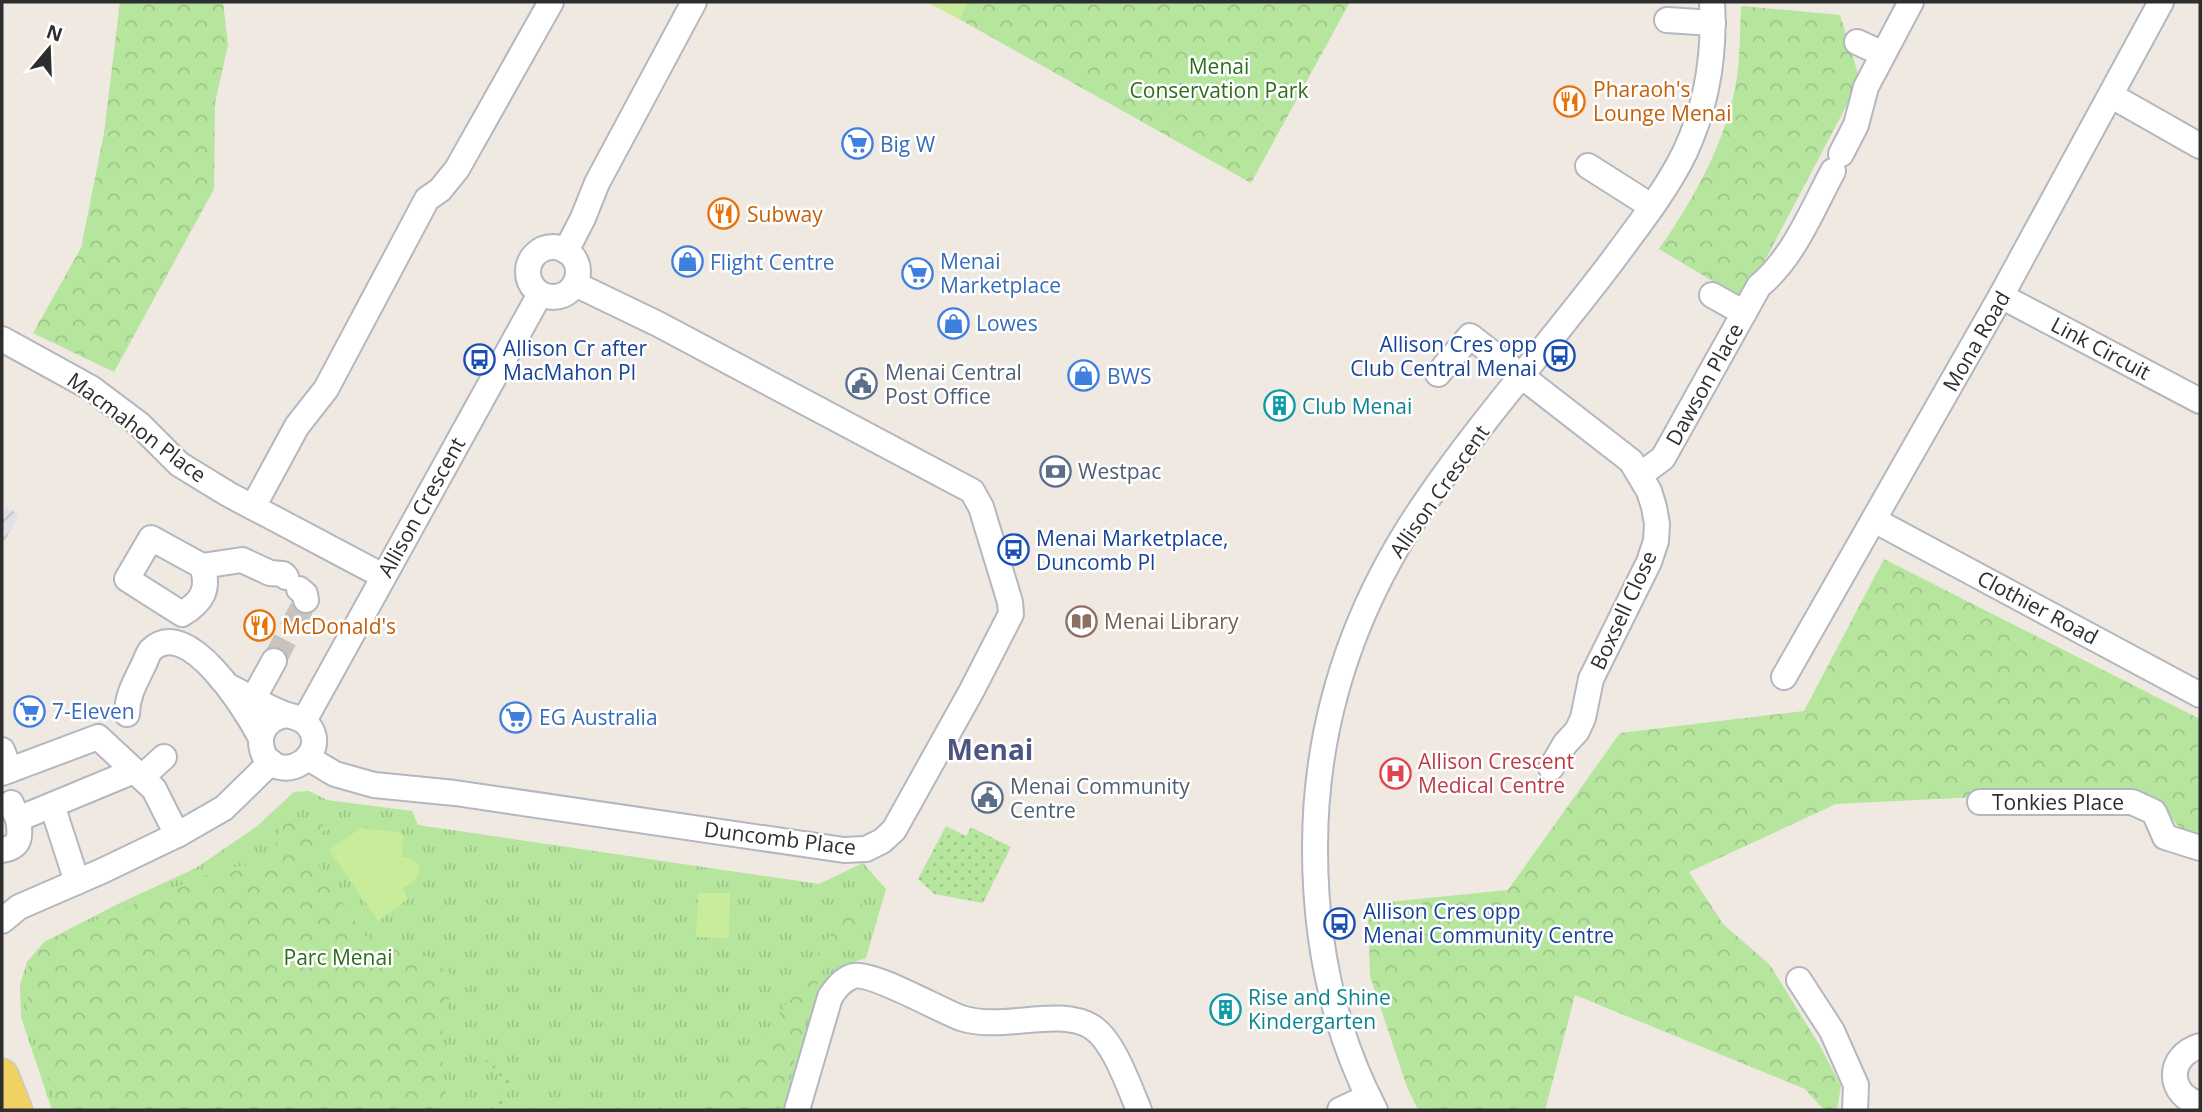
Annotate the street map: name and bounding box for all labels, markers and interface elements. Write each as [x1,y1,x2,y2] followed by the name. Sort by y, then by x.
[14,14,84,84] north arrow
[43,18,66,48] text: N
[1130,52,1308,104] park label: Menai Conservation Park
[1593,75,1732,127] place label: Pharaoh's Lounge Menai
[1553,84,1587,118] restaurant icon: Pharaoh's Lounge Menai
[840,127,874,161] supermarket icon: Big W
[880,130,936,158] place label: Big W
[707,197,741,231] restaurant icon: Subway
[747,200,823,228] place label: Subway
[670,245,704,279] shop icon: Flight Centre
[940,247,1061,299] place label: Menai Marketplace
[710,248,834,276] place label: Flight Centre
[900,256,934,290] supermarket icon: Menai Marketplace
[1936,286,2016,396] street label: Mona Road
[936,306,970,340] shop icon: Lowes
[976,309,1038,337] place label: Lowes
[2047,310,2155,386] street label: Link Circuit
[1659,318,1749,450] street label: Dawson Place
[1350,330,1537,382] place label: Allison Cres opp Club Central Menai
[503,334,647,386] place label: Allison Cr after MacMahon Pl
[1543,339,1577,373] bus stop icon: Allison Cres opp Club Central Menai
[463,343,497,377] bus stop icon: Allison Cr after MacMahon Pl
[885,358,1022,410] place label: Menai Central Post Office
[1067,359,1101,393] shop icon: BWS
[1107,362,1151,390] place label: BWS
[62,366,212,488] street label: Macmahon Place
[845,367,879,401] public building icon: Menai Central Post Office
[1262,389,1296,423] building icon: Club Menai
[1302,392,1412,420] place label: Club Menai
[1383,419,1495,563] street label: Allison Crescent
[371,432,471,582] street label: Allison Crescent
[1038,454,1072,488] bank icon: Westpac
[1078,457,1161,485] place label: Westpac
[1036,524,1229,576] place label: Menai Marketplace, Duncomb Pl
[996,533,1030,567] bus stop icon: Menai Marketplace, Duncomb Pl
[1583,546,1663,674] street label: Boxsell Close
[1973,563,2103,651] street label: Clothier Road
[1064,604,1098,638] library icon: Menai Library
[1104,607,1239,635] place label: Menai Library
[242,609,276,643] restaurant icon: McDonald's
[282,612,396,640] place label: McDonald's
[12,694,46,728] supermarket icon: 7-Eleven
[52,697,135,725] place label: 7-Eleven
[499,700,533,734] supermarket icon: EG Australia
[539,703,658,731] place label: EG Australia
[947,730,1033,768] district label: Menai
[1418,747,1574,799] place label: Allison Crescent Medical Centre
[1378,756,1412,790] hospital icon: Allison Crescent Medical Centre
[1010,772,1190,824] place label: Menai Community Centre
[970,781,1004,815] public building icon: Menai Community Centre
[1992,788,2124,816] street label: Tonkies Place
[702,815,858,861] street label: Duncomb Place
[1363,897,1614,949] place label: Allison Cres opp Menai Community Centre
[1323,906,1357,940] bus stop icon: Allison Cres opp Menai Community Centre
[284,943,392,971] park label: Parc Menai
[1248,983,1391,1035] place label: Rise and Shine Kindergarten
[1208,992,1242,1026] building icon: Rise and Shine Kindergarten

